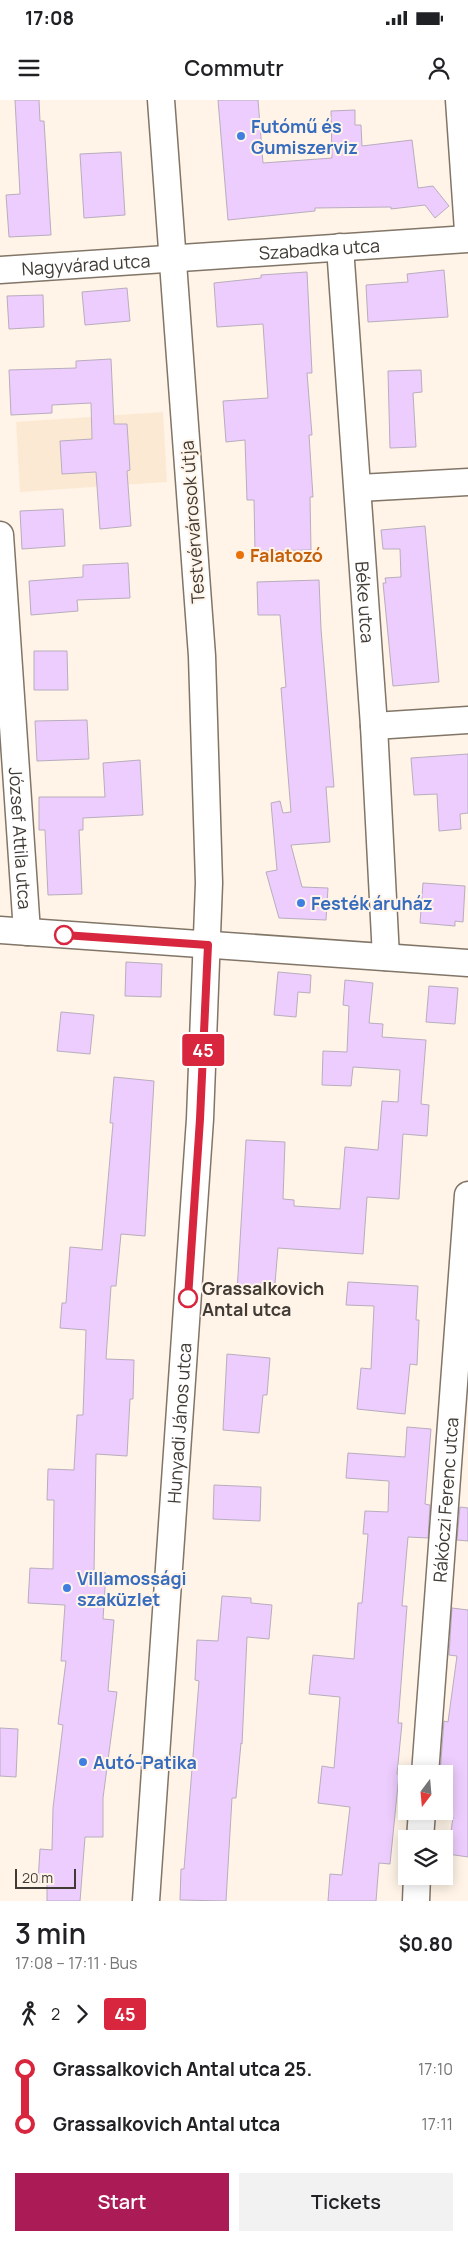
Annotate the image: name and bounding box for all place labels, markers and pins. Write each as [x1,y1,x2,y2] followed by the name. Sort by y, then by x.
[251,114,358,159] place label: Futómű és Gumiszerviz
[235,130,247,142] marker: Futómű és Gumiszerviz
[250,543,323,567] place label: Falatozó
[234,549,246,561] marker: Falatozó
[311,891,433,915] place label: Festék áruház
[295,897,307,909] marker: Festék áruház
[54,925,74,945] unlabelled marker
[202,1276,324,1321] place label: Grassalkovich Antal utca
[178,1288,198,1308] marker: Grassalkovich Antal utca
[77,1566,187,1611] place label: Villamossági szaküzlet
[61,1582,73,1594] marker: Villamossági szaküzlet
[93,1750,197,1774] place label: Autó-Patika
[77,1756,89,1768] marker: Autó-Patika

